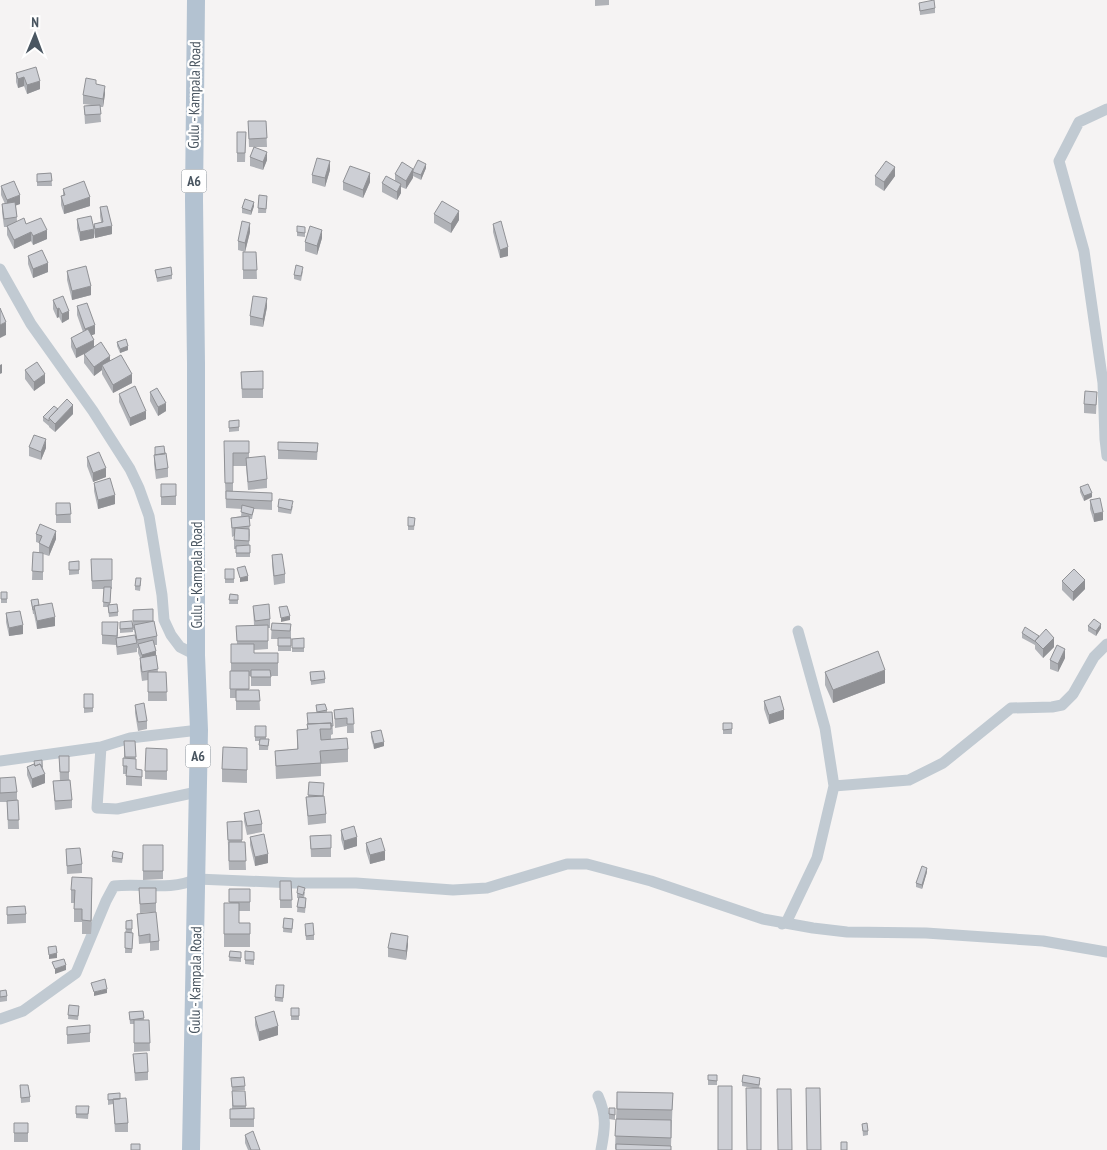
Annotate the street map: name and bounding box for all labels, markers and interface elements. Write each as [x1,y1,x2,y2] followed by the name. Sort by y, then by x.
[10,10,60,60] north arrow
[31,13,39,31] text: N
[184,41,204,149] street label: Gulu - Kampala Road
[182,170,206,192] road number: A6
[187,521,206,629] street label: Gulu - Kampala Road
[186,744,210,768] road number: A6
[185,926,205,1034] street label: Gulu - Kampala Road

